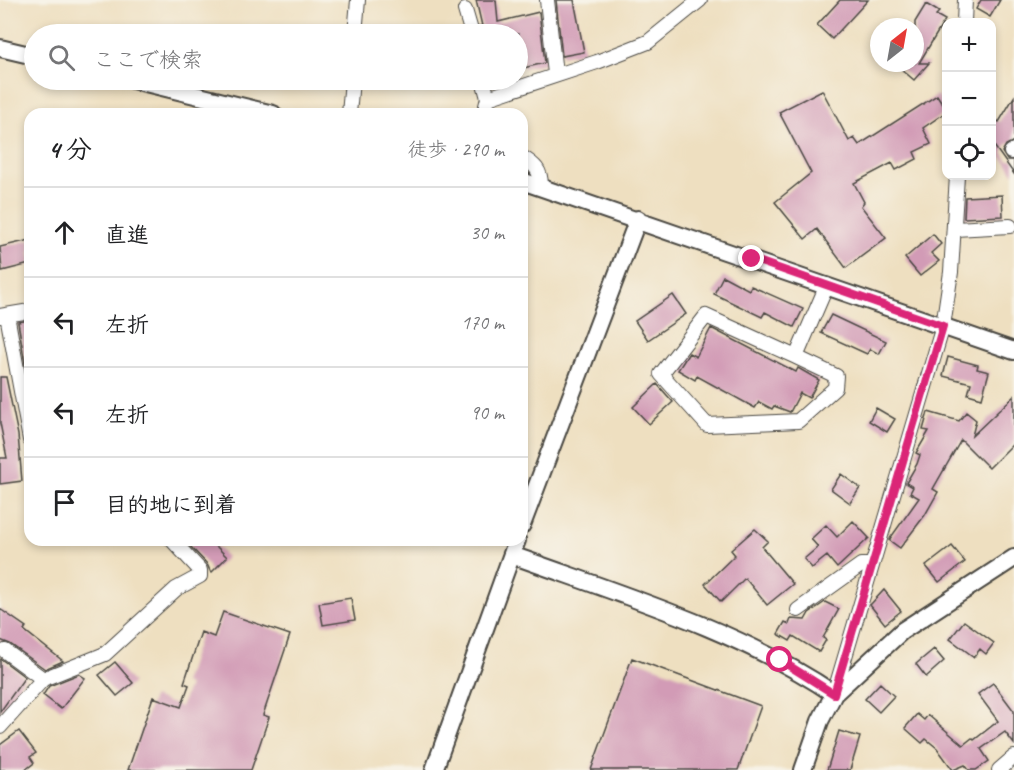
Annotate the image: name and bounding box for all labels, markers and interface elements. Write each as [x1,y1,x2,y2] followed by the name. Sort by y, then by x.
[870,18,924,72] north arrow
[942,18,996,180] map controls
[942,18,996,72] button: +
[24,24,528,90] search box
[45,41,78,74] icon: search
[93,46,203,74] text: ここで検索
[942,72,996,126] button: −
[942,126,996,180] button: locate
[48,133,92,166] text: 4 分
[408,137,504,162] text: 徒歩 · 290 m
[48,216,81,249] icon: ahead
[470,220,504,245] text: 30 m
[105,221,149,249] text: 直進
[738,245,764,271] route end
[48,306,81,339] icon: left
[461,310,504,335] text: 170 m
[105,311,149,339] text: 左折
[48,396,81,429] icon: left
[470,400,504,425] text: 90 m
[105,401,149,429] text: 左折
[48,486,81,519] icon: arrive
[105,491,237,519] text: 目的地に到着
[766,646,792,672] route start

